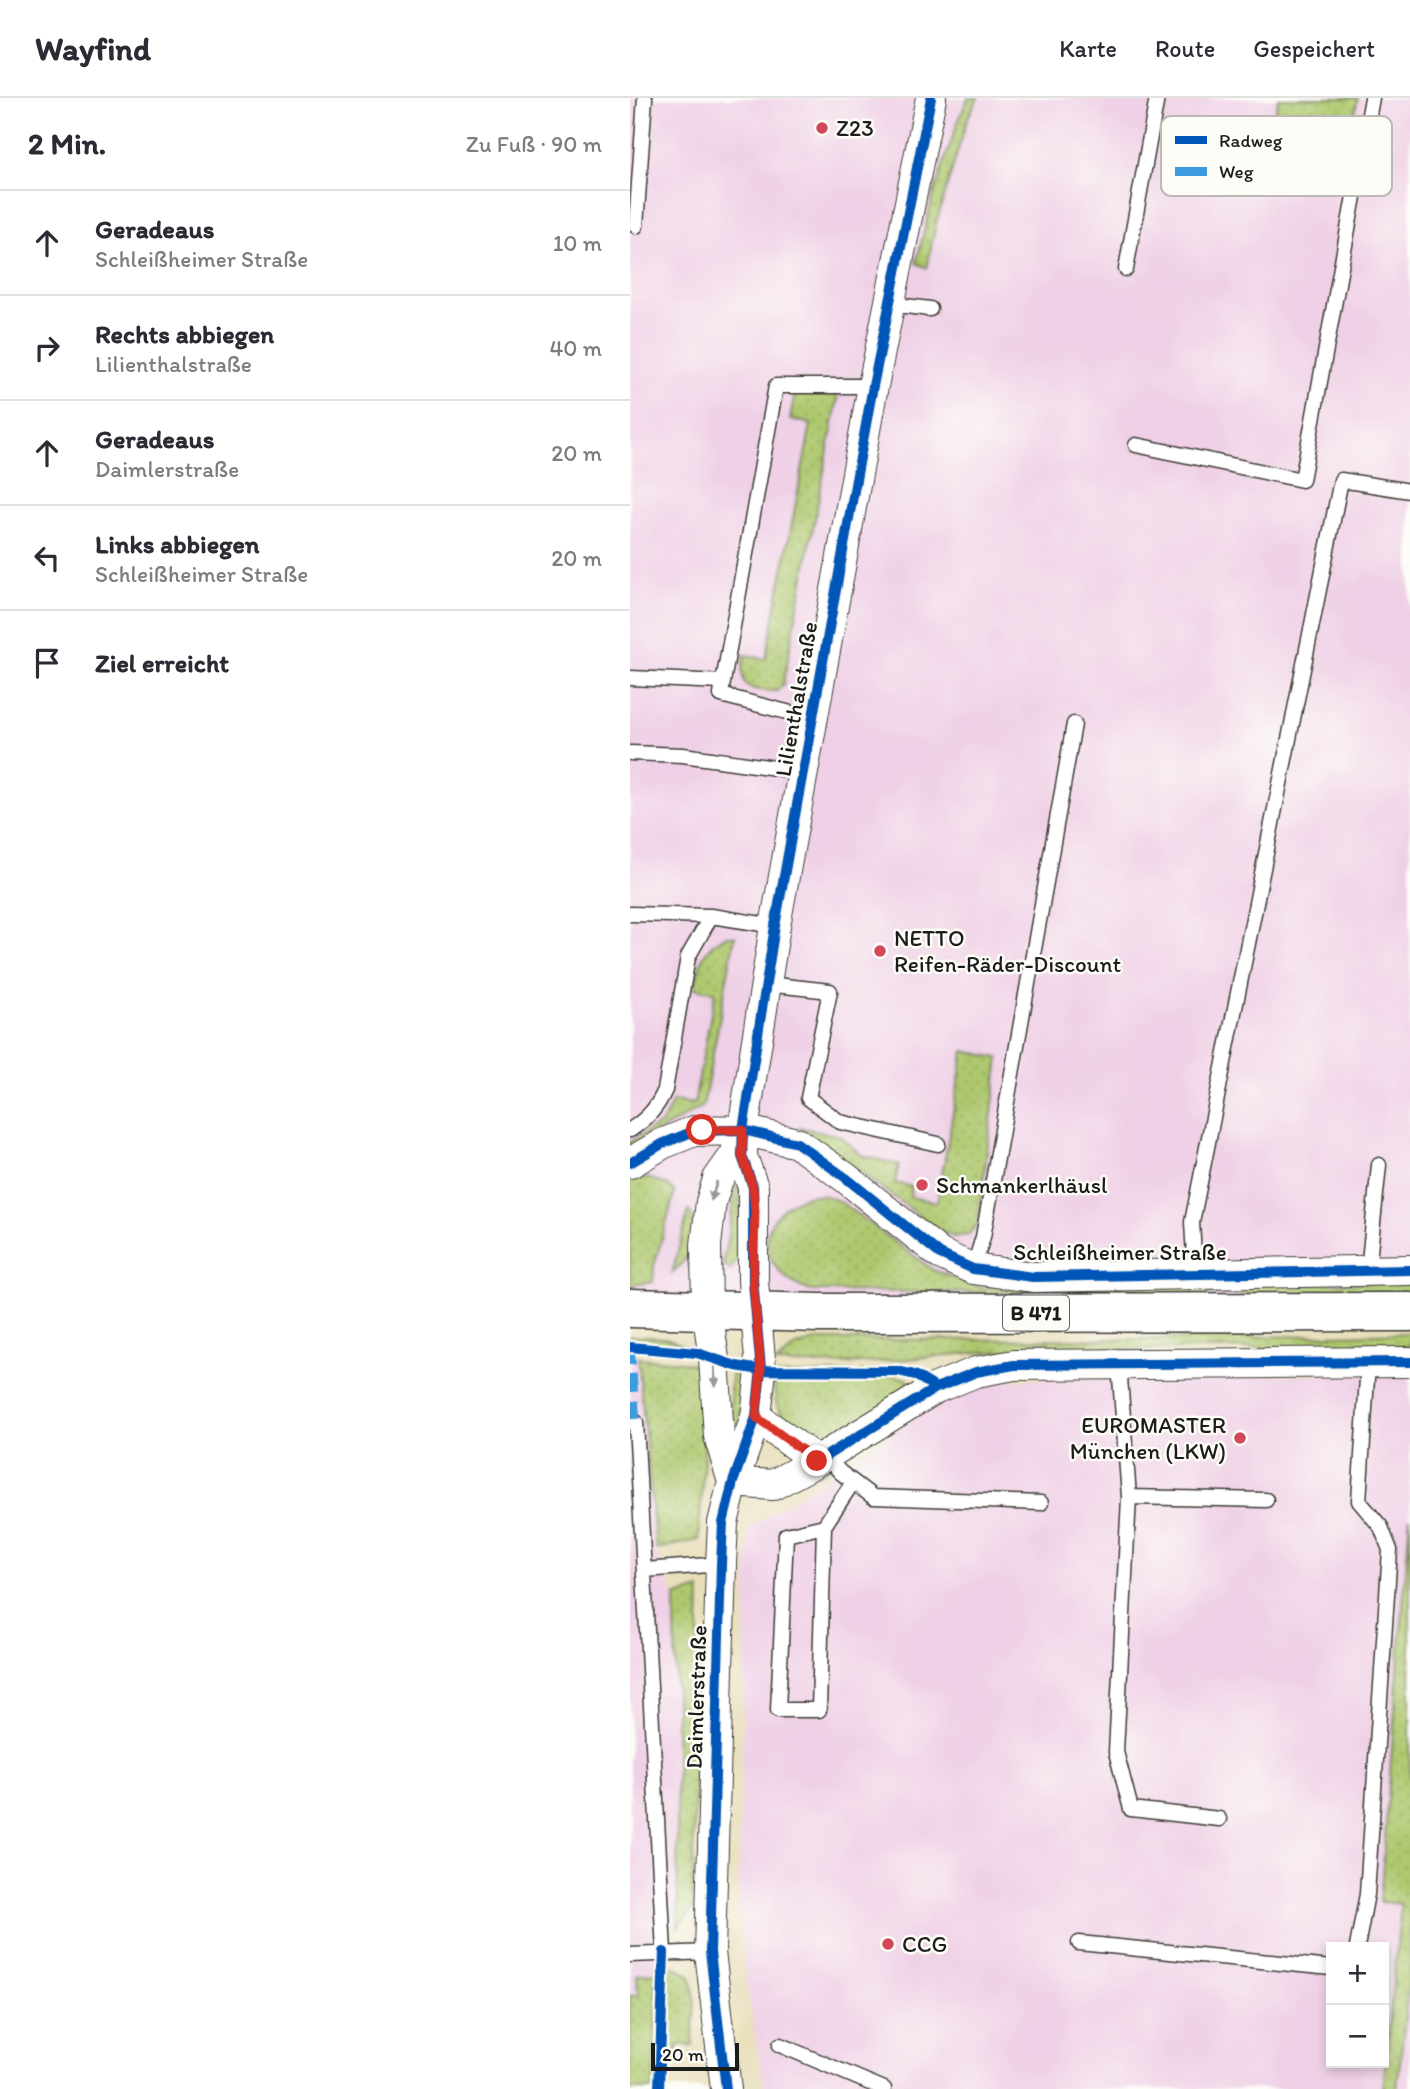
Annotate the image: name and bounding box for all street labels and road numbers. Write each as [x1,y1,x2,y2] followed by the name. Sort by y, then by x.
[769,619,823,779] street label: Lilienthalstraße
[1013,1238,1227,1266] street label: Schleißheimer Straße
[1003,1296,1069,1330] road number: B 471
[679,1624,713,1770] street label: Daimlerstraße

